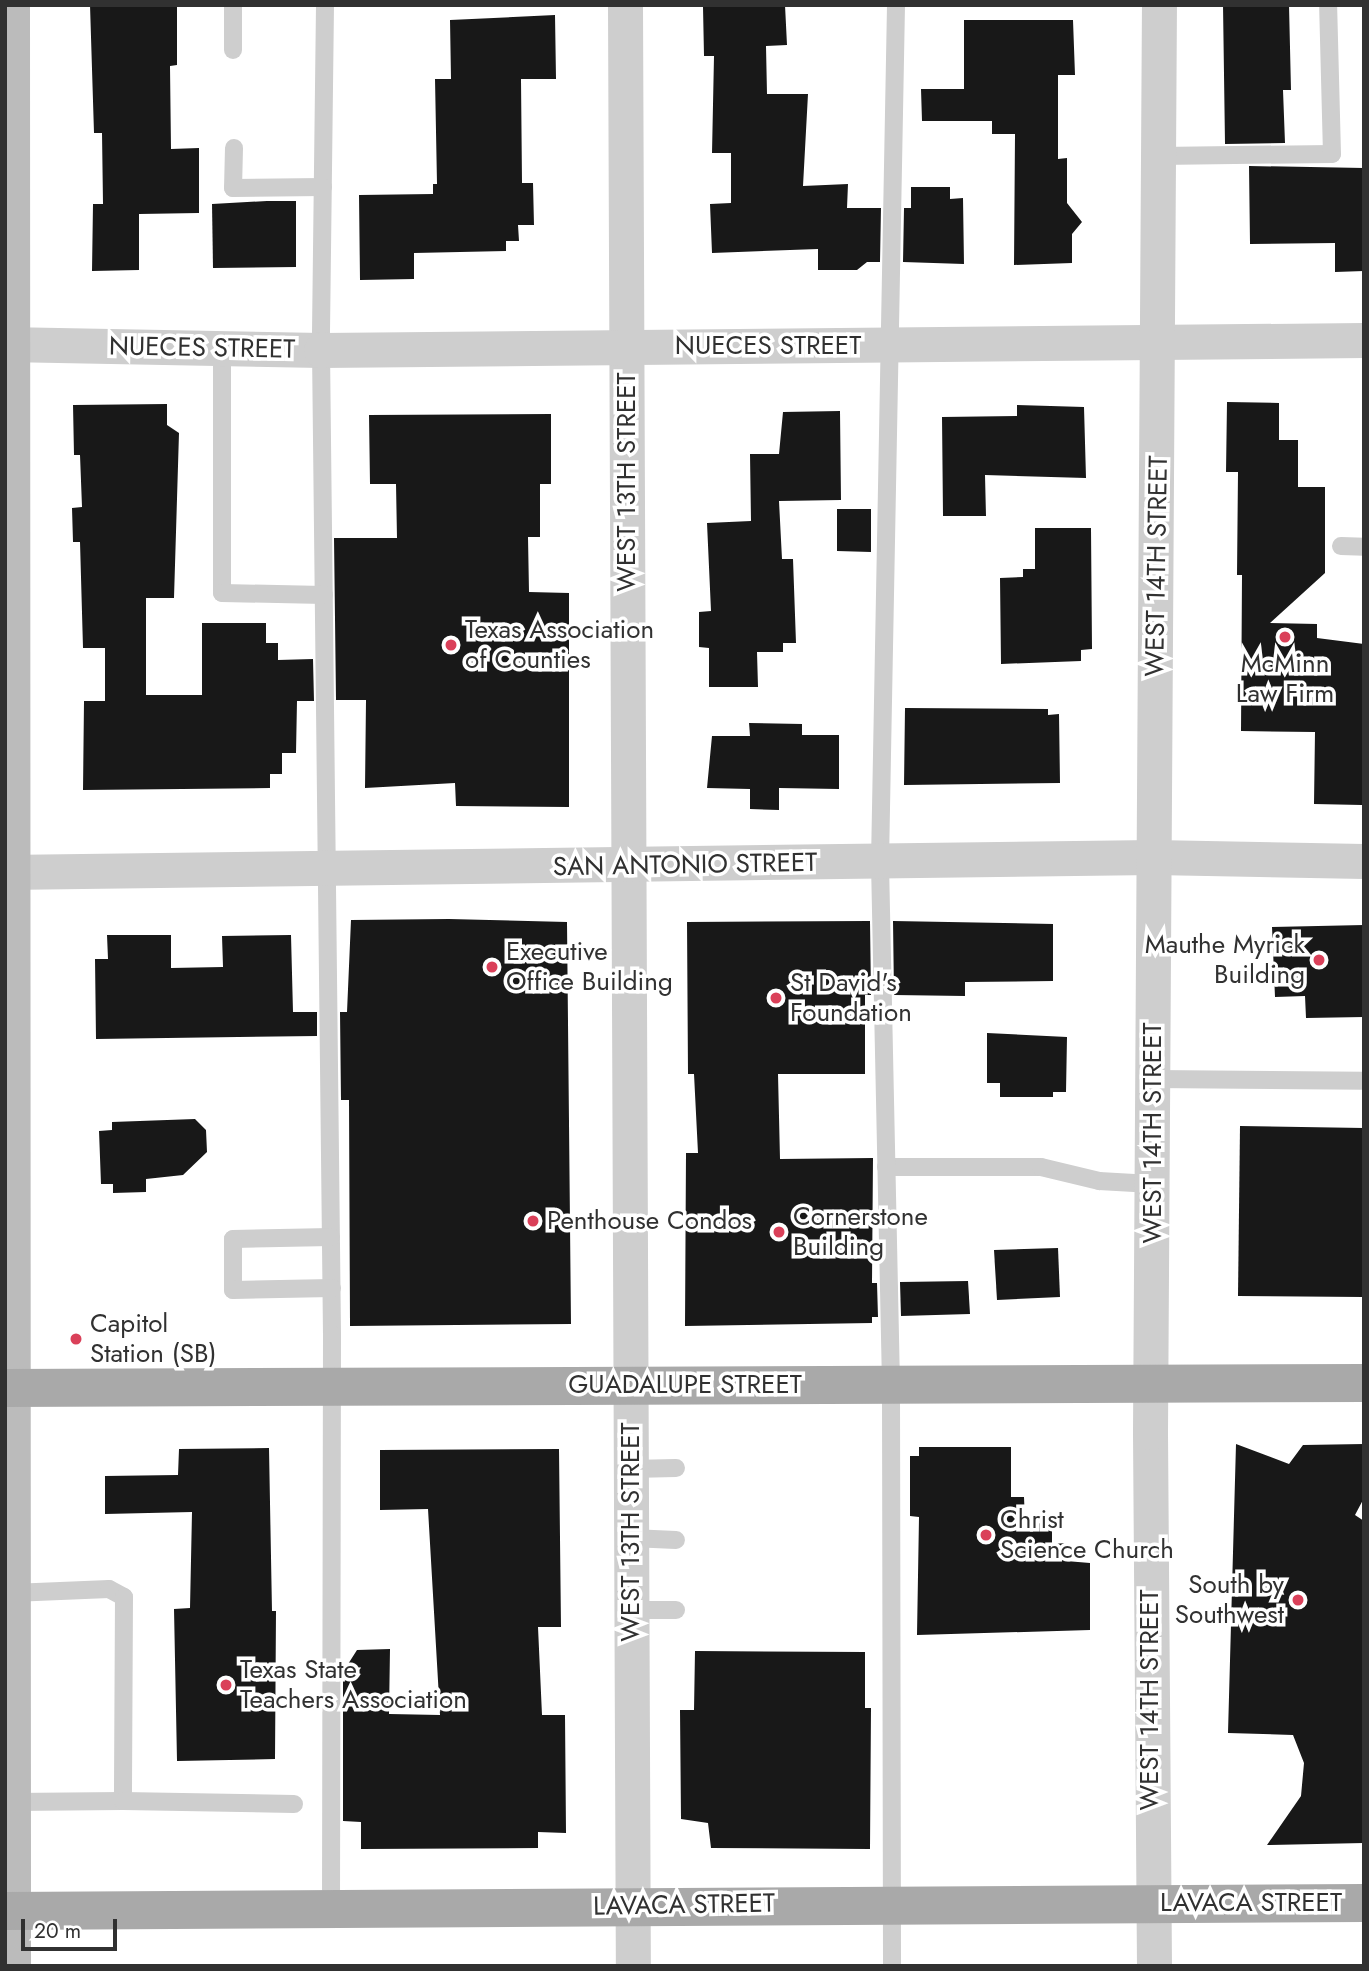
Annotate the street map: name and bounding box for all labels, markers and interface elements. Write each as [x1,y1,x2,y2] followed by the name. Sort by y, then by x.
[675,330,861,362] street label: NUECES STREET
[109,331,295,365] street label: NUECES STREET
[611,372,643,592] street label: WEST 13TH STREET
[1139,455,1175,677] street label: WEST 14TH STREET
[465,614,654,676] place label: Texas Association of Counties
[1277,629,1293,645] marker: McMinn Law Firm
[443,637,459,653] marker: Texas Association of Counties
[1236,648,1334,710] place label: McMinn Law Firm
[553,847,817,883] street label: SAN ANTONIO STREET
[1145,929,1305,990] place label: Mauthe Myrick Building
[506,936,673,998] place label: Executive Office Building
[1311,952,1327,968] marker: Mauthe Myrick Building
[484,959,500,975] marker: Executive Office Building
[790,967,912,1028] place label: St David's Foundation
[768,990,784,1006] marker: St David's Foundation
[1137,1022,1169,1244] street label: WEST 14TH STREET
[793,1201,928,1262] place label: Cornerstone Building
[547,1205,752,1237] place label: Penthouse Condos
[525,1213,541,1229] marker: Penthouse Condos
[771,1224,787,1240] marker: Cornerstone Building
[90,1308,217,1370] place label: Capitol Station (SB)
[68,1331,84,1347] marker: Capitol Station (SB)
[568,1369,802,1401] street label: GUADALUPE STREET
[615,1422,647,1642] street label: WEST 13TH STREET
[1000,1504,1174,1566] place label: Christ Science Church
[978,1527,994,1543] marker: Christ Science Church
[1175,1569,1284,1630] place label: South by Southwest
[1134,1589,1166,1811] street label: WEST 14TH STREET
[1290,1592,1306,1608] marker: South by Southwest
[240,1654,467,1716] place label: Texas State Teachers Association
[218,1677,234,1693] marker: Texas State Teachers Association
[1160,1887,1342,1919] street label: LAVACA STREET
[593,1888,775,1922] street label: LAVACA STREET
[24,1904,121,1948] scale bar
[34,1916,81,1946] text: 20 m

